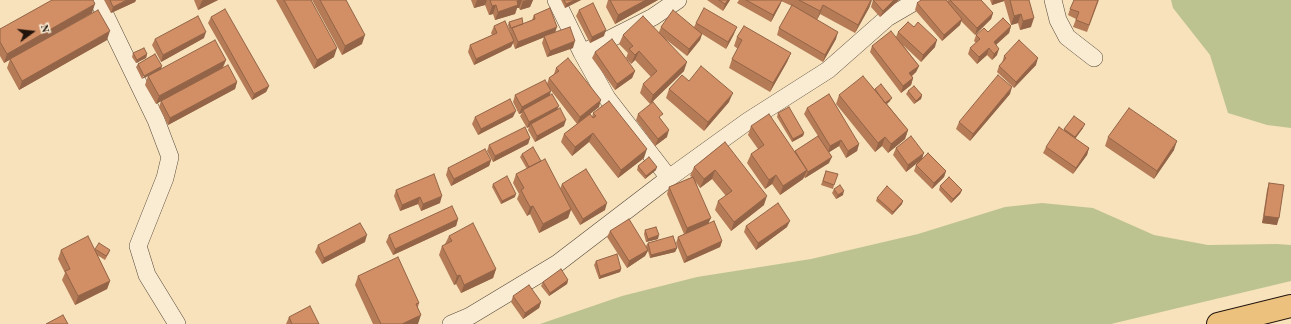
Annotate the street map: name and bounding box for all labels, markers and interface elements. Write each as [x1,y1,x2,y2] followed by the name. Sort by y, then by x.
[12,12,52,52] north arrow
[38,23,50,34] text: N

